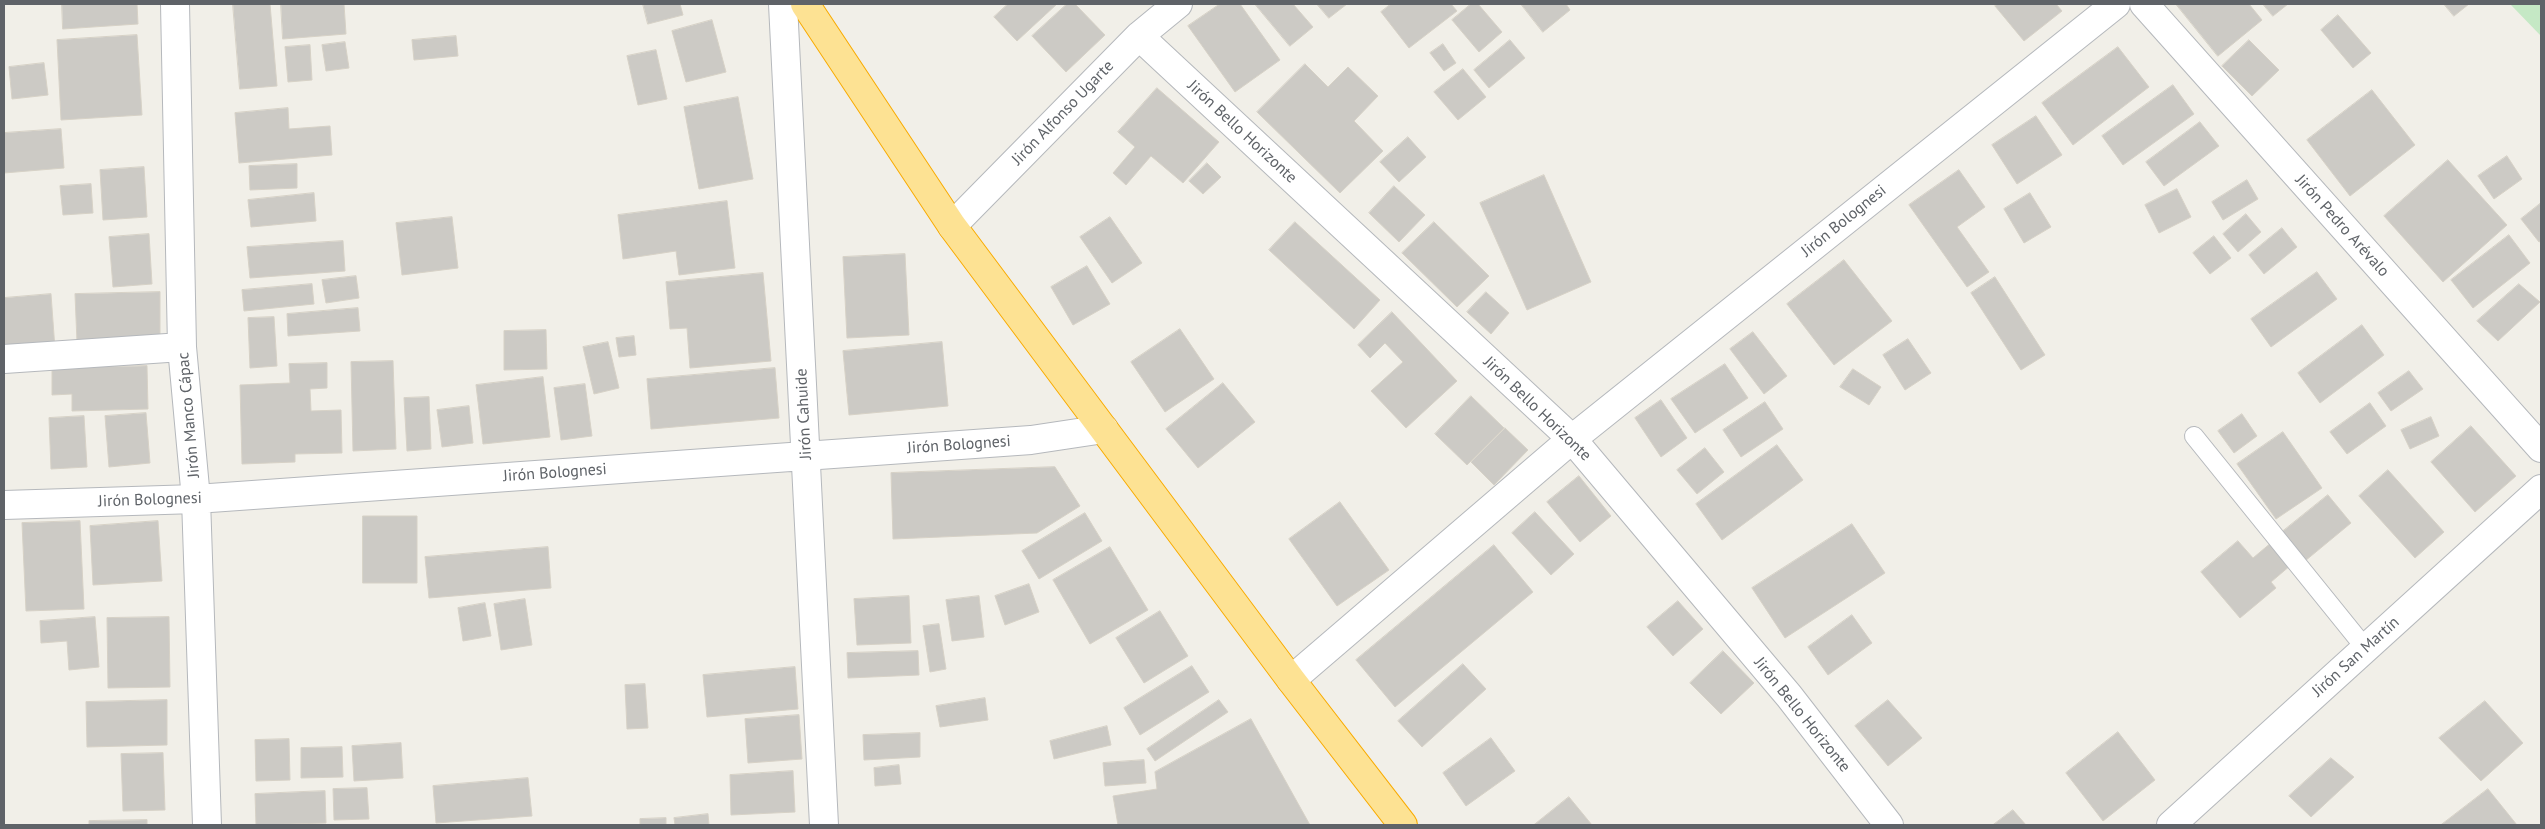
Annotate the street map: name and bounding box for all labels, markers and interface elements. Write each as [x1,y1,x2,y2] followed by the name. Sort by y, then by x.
[1008,57,1118,169] street label: Jirón Alfonso Ugarte
[1183,76,1301,188] street label: Jirón Bello Horizonte
[2291,171,2393,281] street label: Jirón Pedro Arévalo
[1798,181,1890,261] street label: Jirón Bolognesi
[174,351,204,479] street label: Jirón Manco Cápac
[1479,353,1595,465] street label: Jirón Bello Horizonte
[792,368,816,460] street label: Jirón Cahuide
[907,432,1011,458] street label: Jirón Bolognesi
[503,460,607,486] street label: Jirón Bolognesi
[98,489,202,511] street label: Jirón Bolognesi
[2309,613,2403,701] street label: Jirón San Martín
[1750,654,1854,776] street label: Jirón Bello Horizonte

